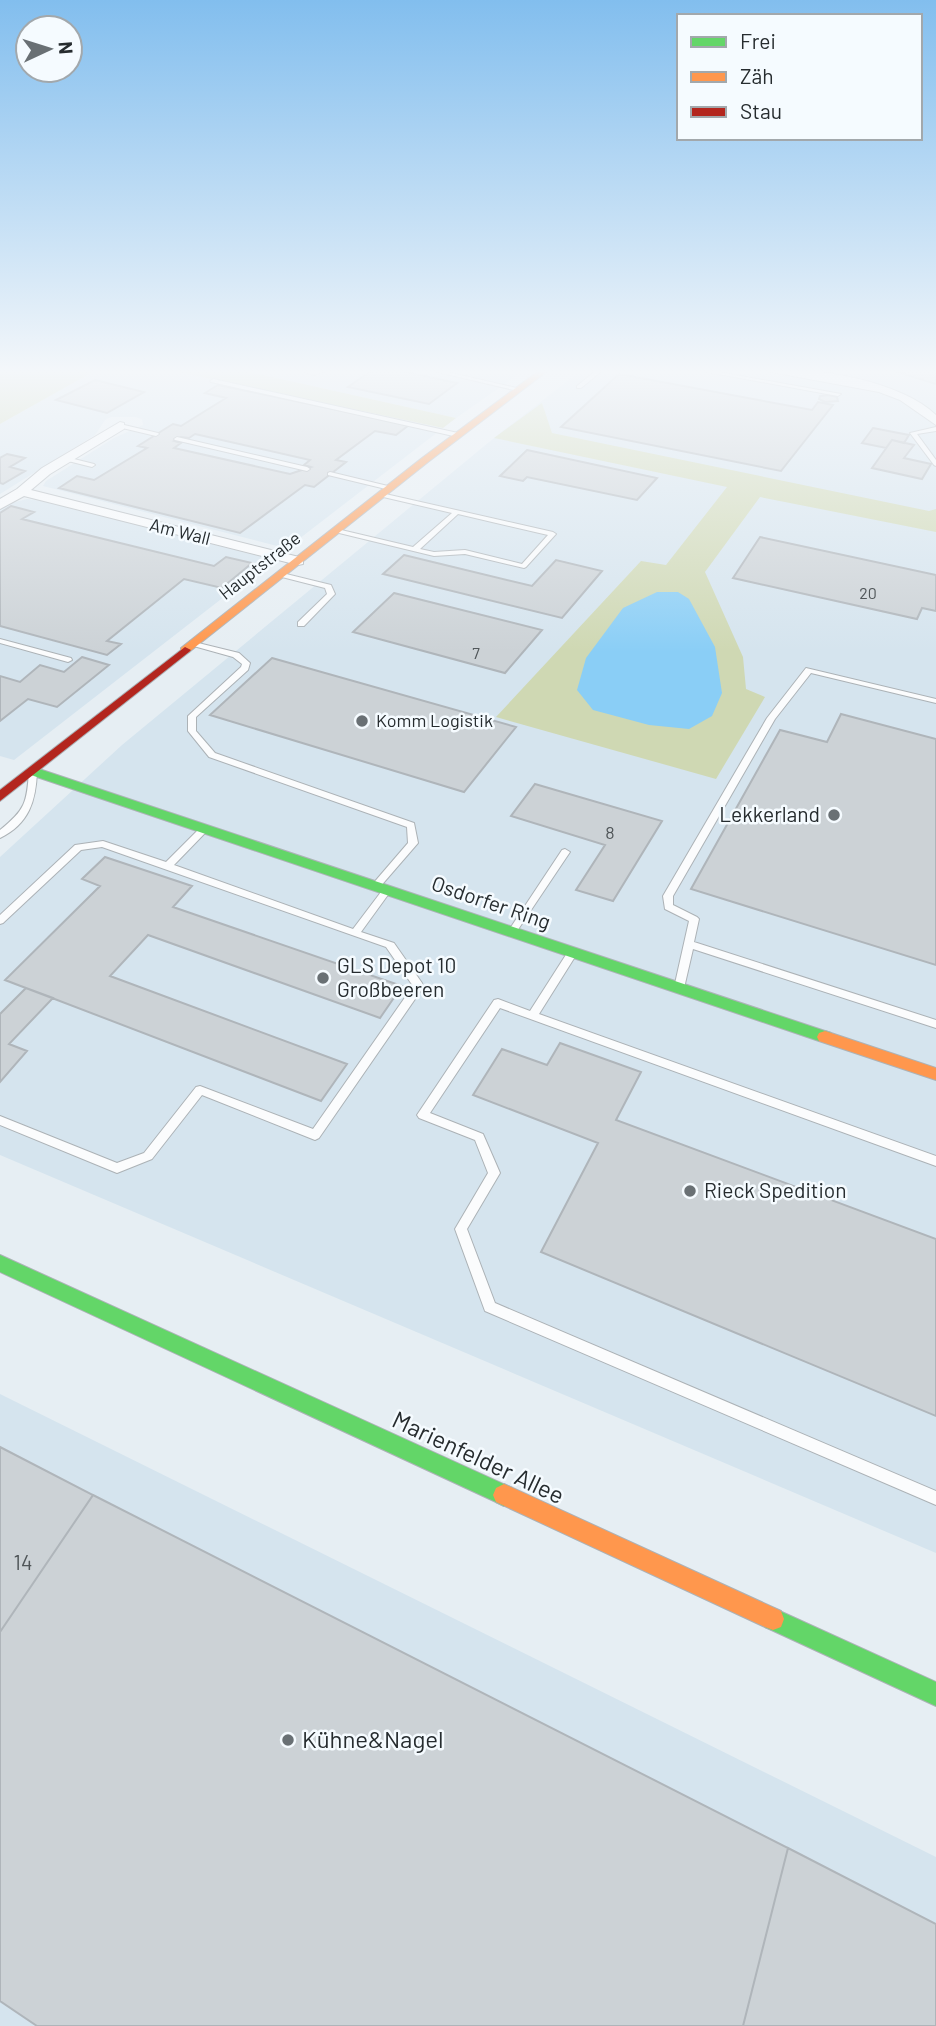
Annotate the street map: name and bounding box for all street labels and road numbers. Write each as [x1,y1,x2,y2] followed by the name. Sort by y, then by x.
[148,513,213,549] street label: Am Wall
[214,526,305,604] street label: Hauptstraße
[429,870,554,934] street label: Osdorfer Ring
[388,1404,569,1509] street label: Marienfelder Allee

